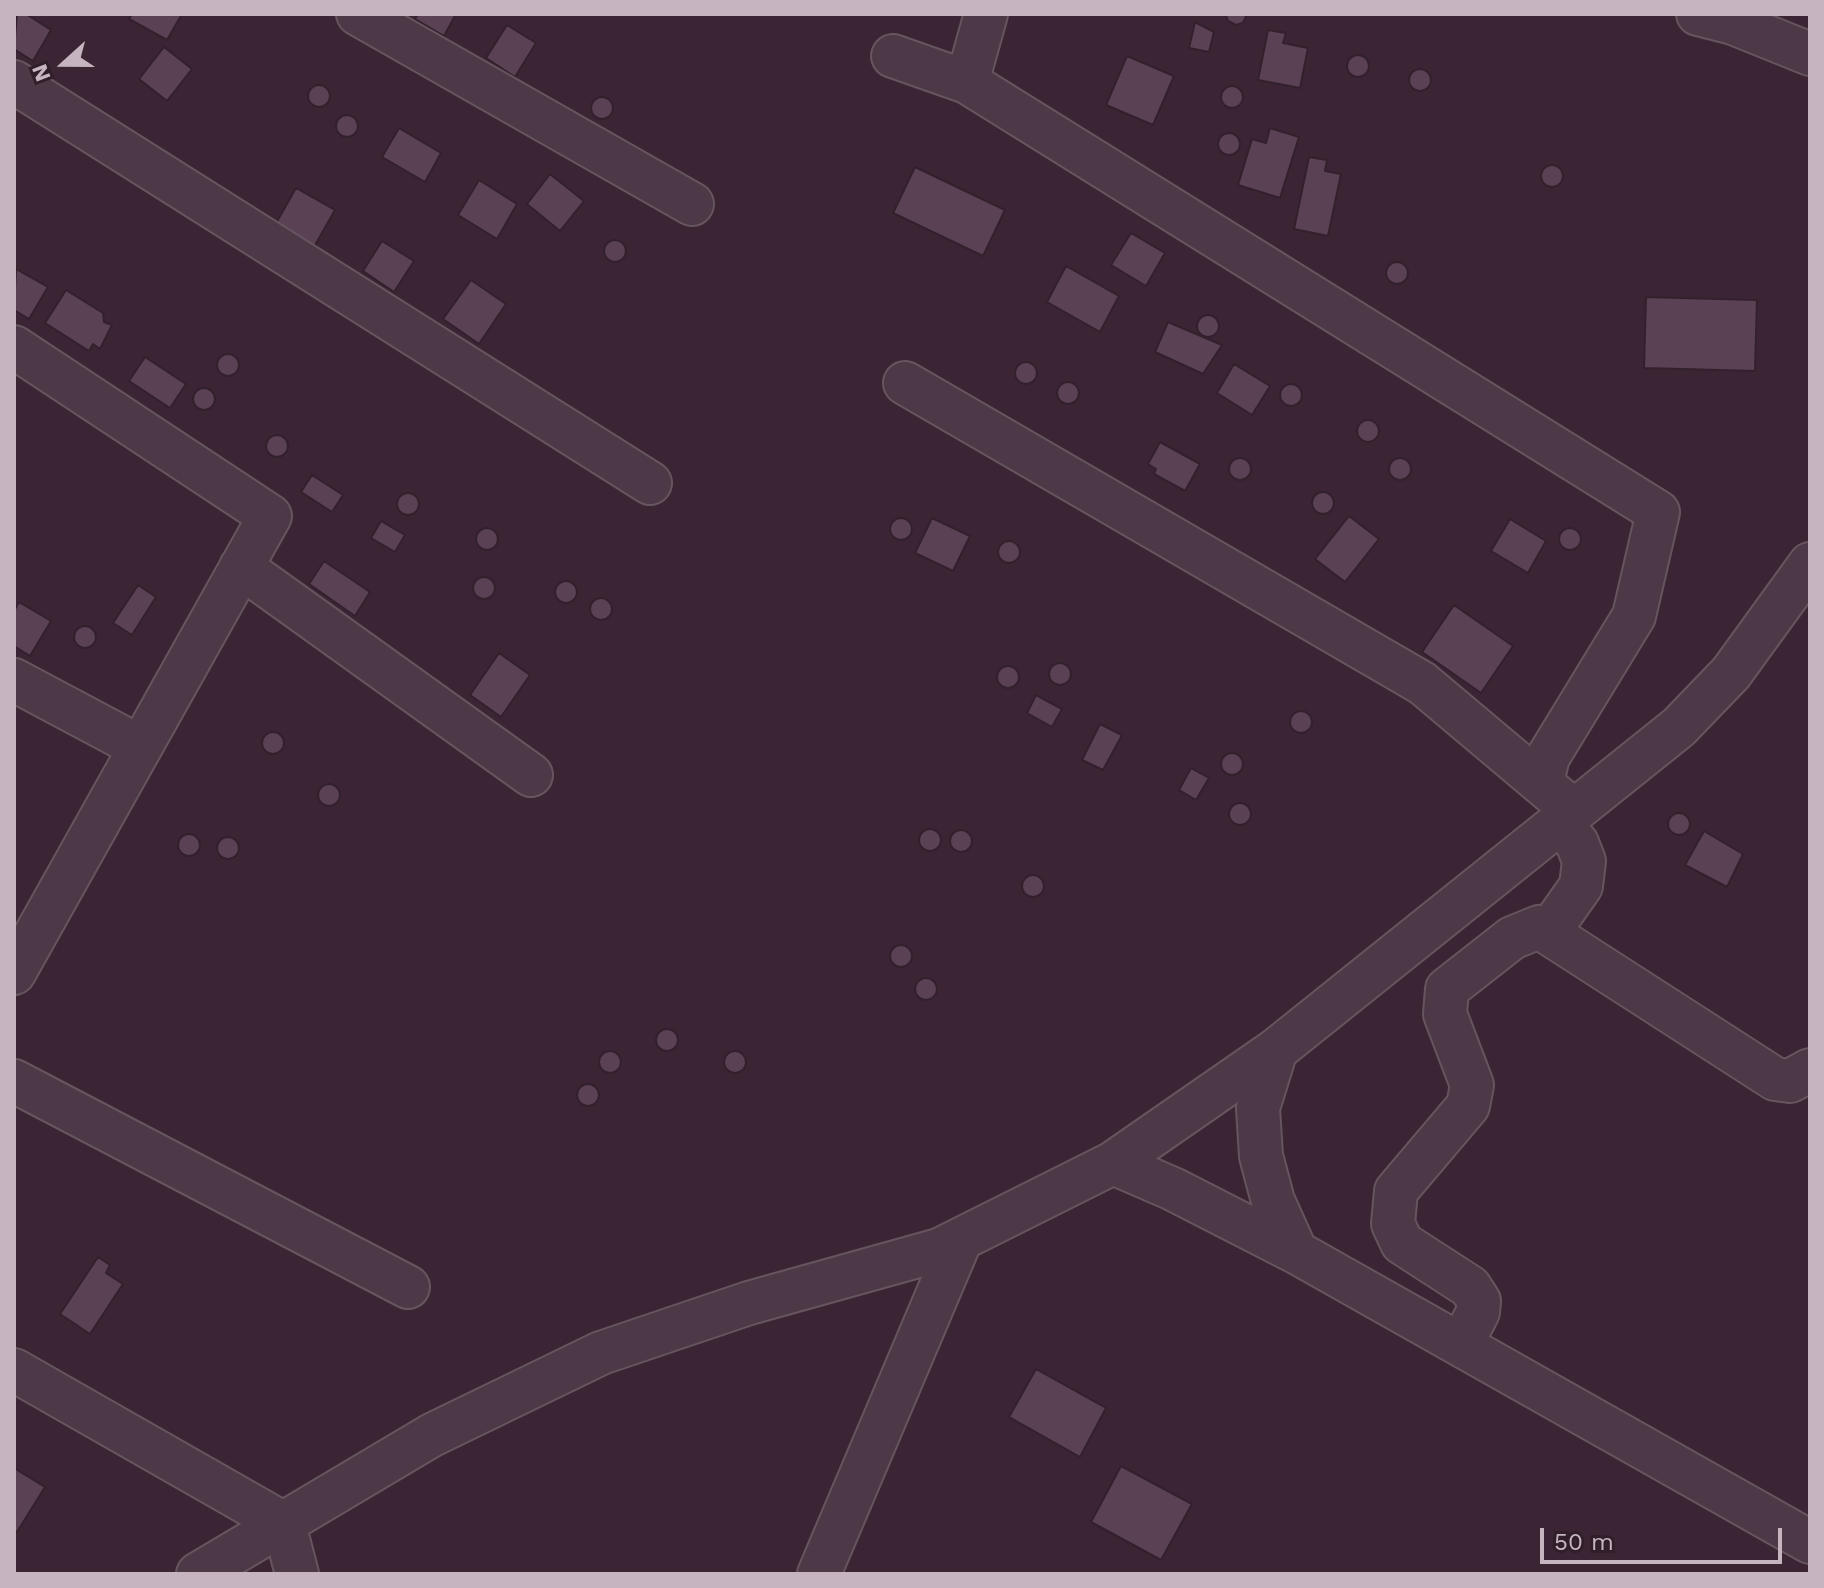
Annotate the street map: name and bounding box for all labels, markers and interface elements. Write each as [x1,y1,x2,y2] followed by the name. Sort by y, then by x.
[24,24,104,104] north arrow
[27,61,56,85] text: N
[1544,1512,1786,1562] scale bar
[1554,1528,1614,1556] text: 50 m

